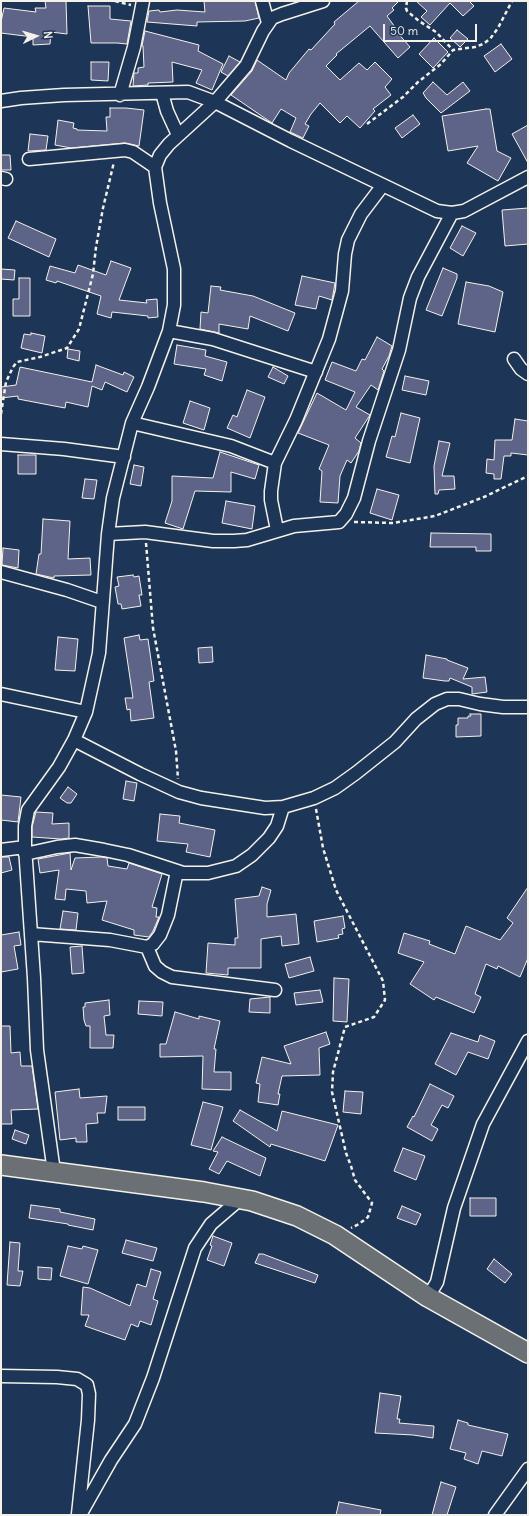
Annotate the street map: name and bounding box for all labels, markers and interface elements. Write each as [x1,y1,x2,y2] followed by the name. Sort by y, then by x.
[16,16,56,56] north arrow
[385,16,479,42] scale bar
[390,23,418,38] text: 50 m
[41,31,55,39] text: N

